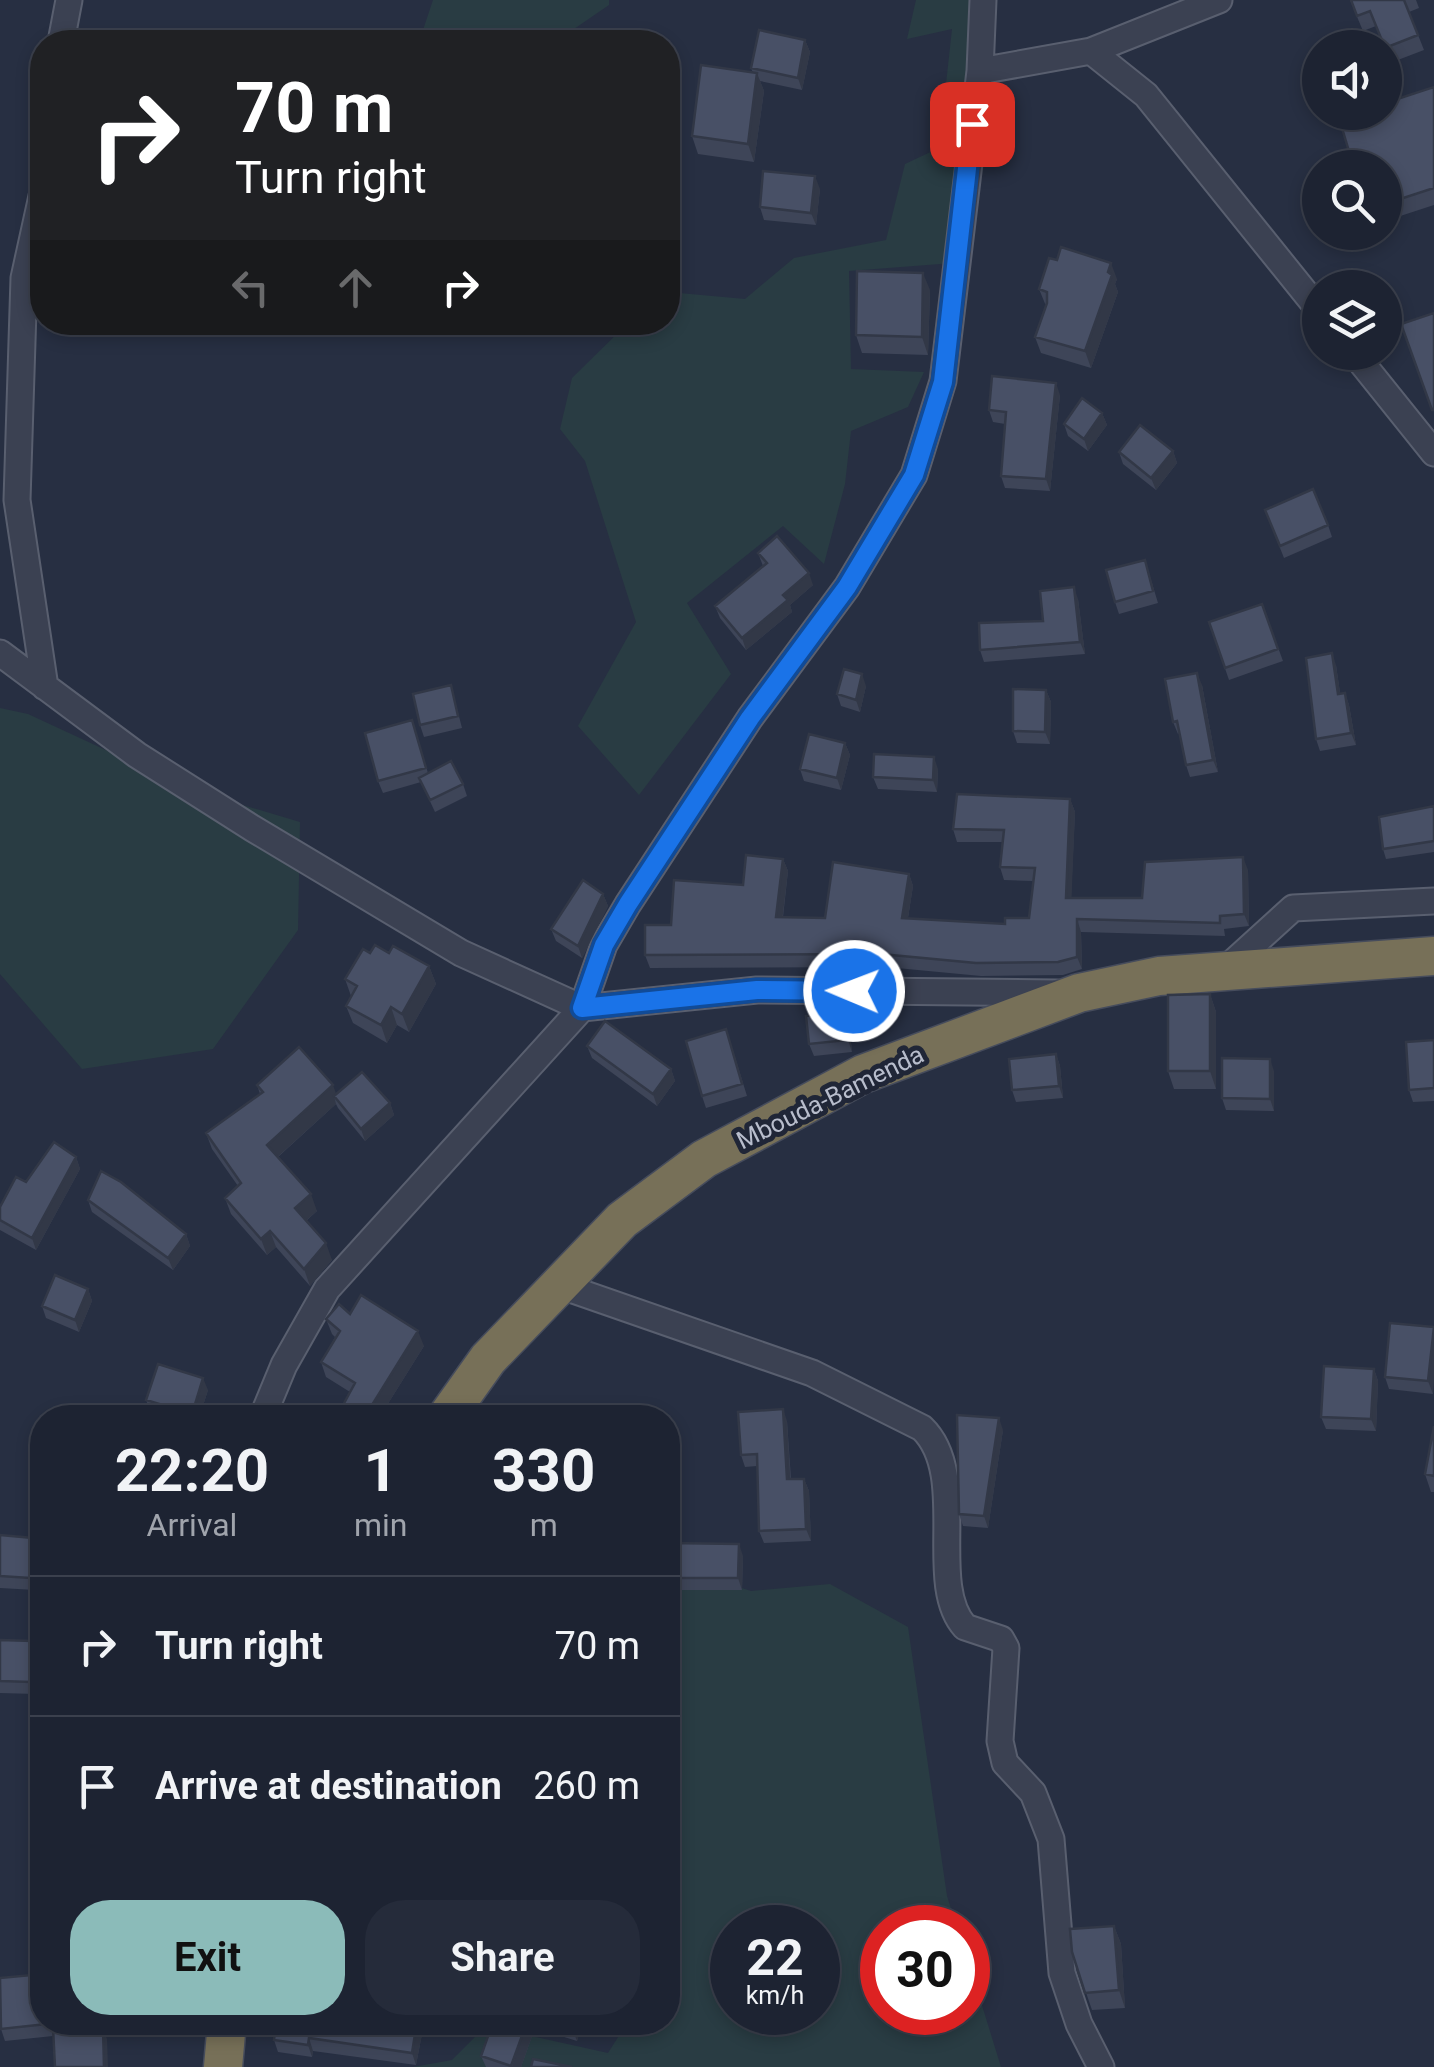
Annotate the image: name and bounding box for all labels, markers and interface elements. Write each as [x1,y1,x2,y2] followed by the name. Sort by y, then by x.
[1302,30,1402,370] map controls
[1302,30,1402,130] button: sound
[235,67,393,149] text: 70 m
[70,70,200,200] icon: right
[930,82,1015,167] pin
[945,97,1000,152] icon: arrive
[1302,150,1402,250] button: search
[235,151,427,204] text: Turn right
[223,260,278,315] icon: left
[328,260,383,315] icon: ahead
[433,260,488,315] icon: right
[1302,270,1402,370] button: layers
[802,939,906,1043] position arrow
[732,1040,928,1155] street label: Mbouda-Bamenda
[115,1435,269,1506] text: 22:20
[363,1435,398,1506] text: 1
[492,1435,595,1506] text: 330
[147,1506,237,1544] text: Arrival
[354,1506,407,1544] text: min
[530,1506,558,1544] text: m
[70,1619,125,1674] icon: right
[155,1624,323,1668] text: Turn right
[555,1624,640,1668] text: 70 m
[70,1759,125,1814] icon: arrive
[155,1764,502,1808] text: Arrive at destination
[533,1764,640,1808] text: 260 m
[70,1900,345,2015] button: Exit
[365,1900,640,2015] button: Share
[860,1905,990,2035] speed limit sign: 30
[746,1929,804,1987] text: 22
[746,1981,804,2010] text: km/h

